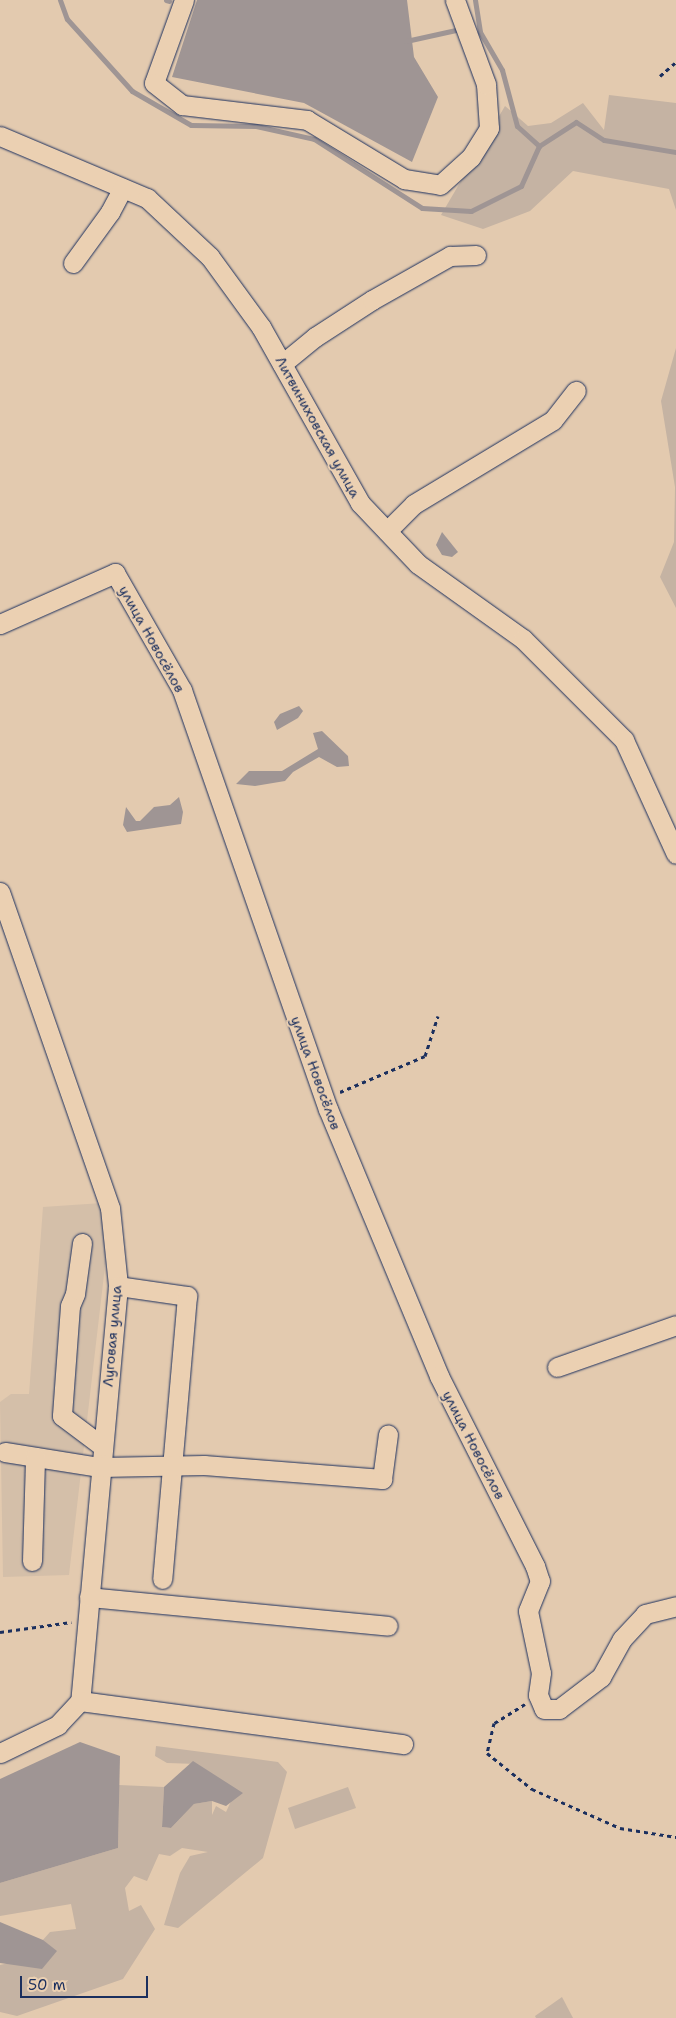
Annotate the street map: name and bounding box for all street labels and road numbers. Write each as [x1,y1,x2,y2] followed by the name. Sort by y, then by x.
[272,353,364,501] street label: Литвиниховская улица
[116,583,188,695] street label: улица Новосёлов
[288,1014,344,1132] street label: улица Новосёлов
[99,1284,125,1388] street label: Луговая улица
[439,1388,509,1502] street label: улица Новосёлов

